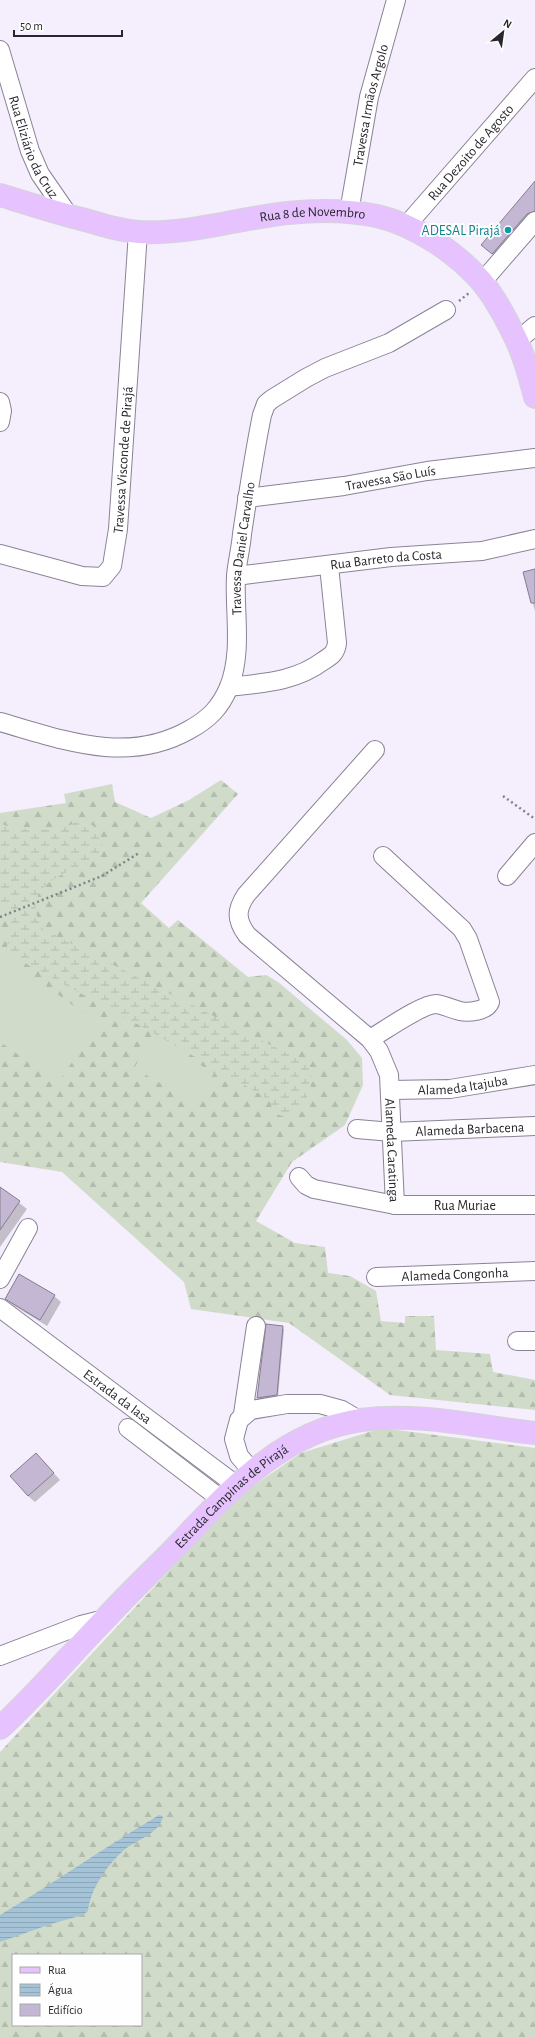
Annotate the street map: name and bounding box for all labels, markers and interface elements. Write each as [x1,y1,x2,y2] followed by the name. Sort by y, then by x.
[14,12,122,38] scale bar
[483,12,523,52] north arrow
[502,17,514,30] text: N
[20,20,43,32] text: 50 m
[351,43,391,167] street label: Travessa Irmãos Argolo
[6,94,61,201] street label: Rua Eliziário da Cruz
[426,102,517,204] street label: Rua Dezoito de Agosto
[259,205,366,225] street label: Rua 8 de Novembro
[422,224,501,238] place label: ADESAL Pirajá
[503,225,513,235] marker: ADESAL Pirajá
[111,385,136,535] street label: Travessa Visconde de Pirajá
[344,464,437,494] street label: Travessa São Luís
[230,481,258,615] street label: Travessa Daniel Carvalho
[329,548,443,572] street label: Rua Barreto da Costa
[418,1074,509,1098] street label: Alameda Itajuba
[382,1098,401,1203] street label: Alameda Caratinga
[415,1120,525,1139] street label: Alameda Barbacena
[434,1199,496,1213] street label: Rua Muriae
[401,1266,509,1284] street label: Alameda Congonha
[80,1367,154,1427] street label: Estrada da Iasa
[173,1442,291,1551] street label: Estrada Campinas de Pirajá
[12,1954,142,2026] legend
[48,1964,67,1976] text: Rua
[48,1983,73,1996] text: Água
[48,2004,83,2016] text: Edifício

